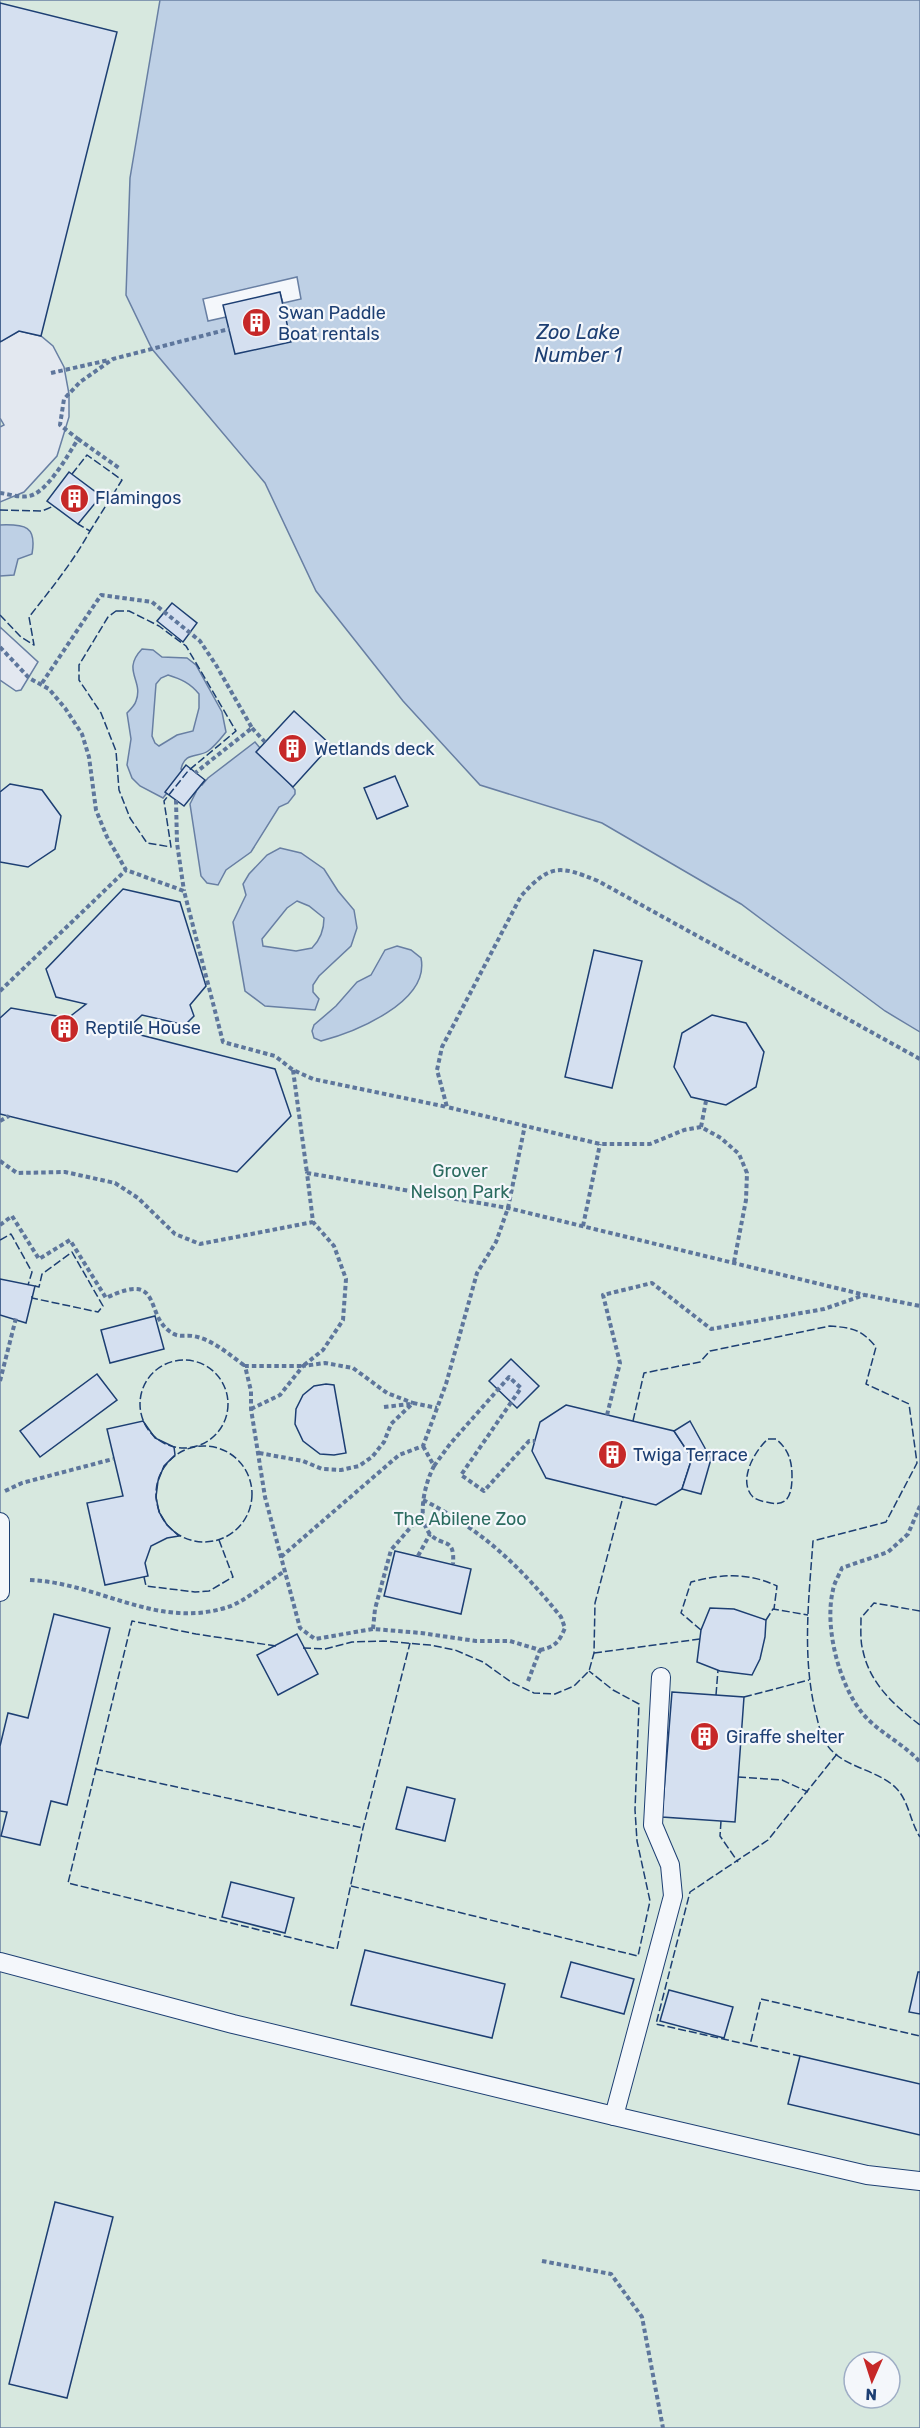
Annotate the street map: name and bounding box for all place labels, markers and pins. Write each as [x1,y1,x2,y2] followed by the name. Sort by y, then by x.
[278,302,386,345] place label: Swan Paddle Boat rentals
[241,307,273,339] building icon: Swan Paddle Boat rentals
[58,482,90,514] building icon: Flamingos
[95,487,181,509] place label: Flamingos
[277,733,309,765] building icon: Wetlands deck
[314,738,435,760] place label: Wetlands deck
[48,1012,80,1044] building icon: Reptile House
[85,1017,201,1039] place label: Reptile House
[596,1439,628,1471] building icon: Twiga Terrace
[633,1444,748,1466] place label: Twiga Terrace
[689,1721,721,1753] building icon: Giraffe shelter
[726,1726,845,1748] place label: Giraffe shelter

